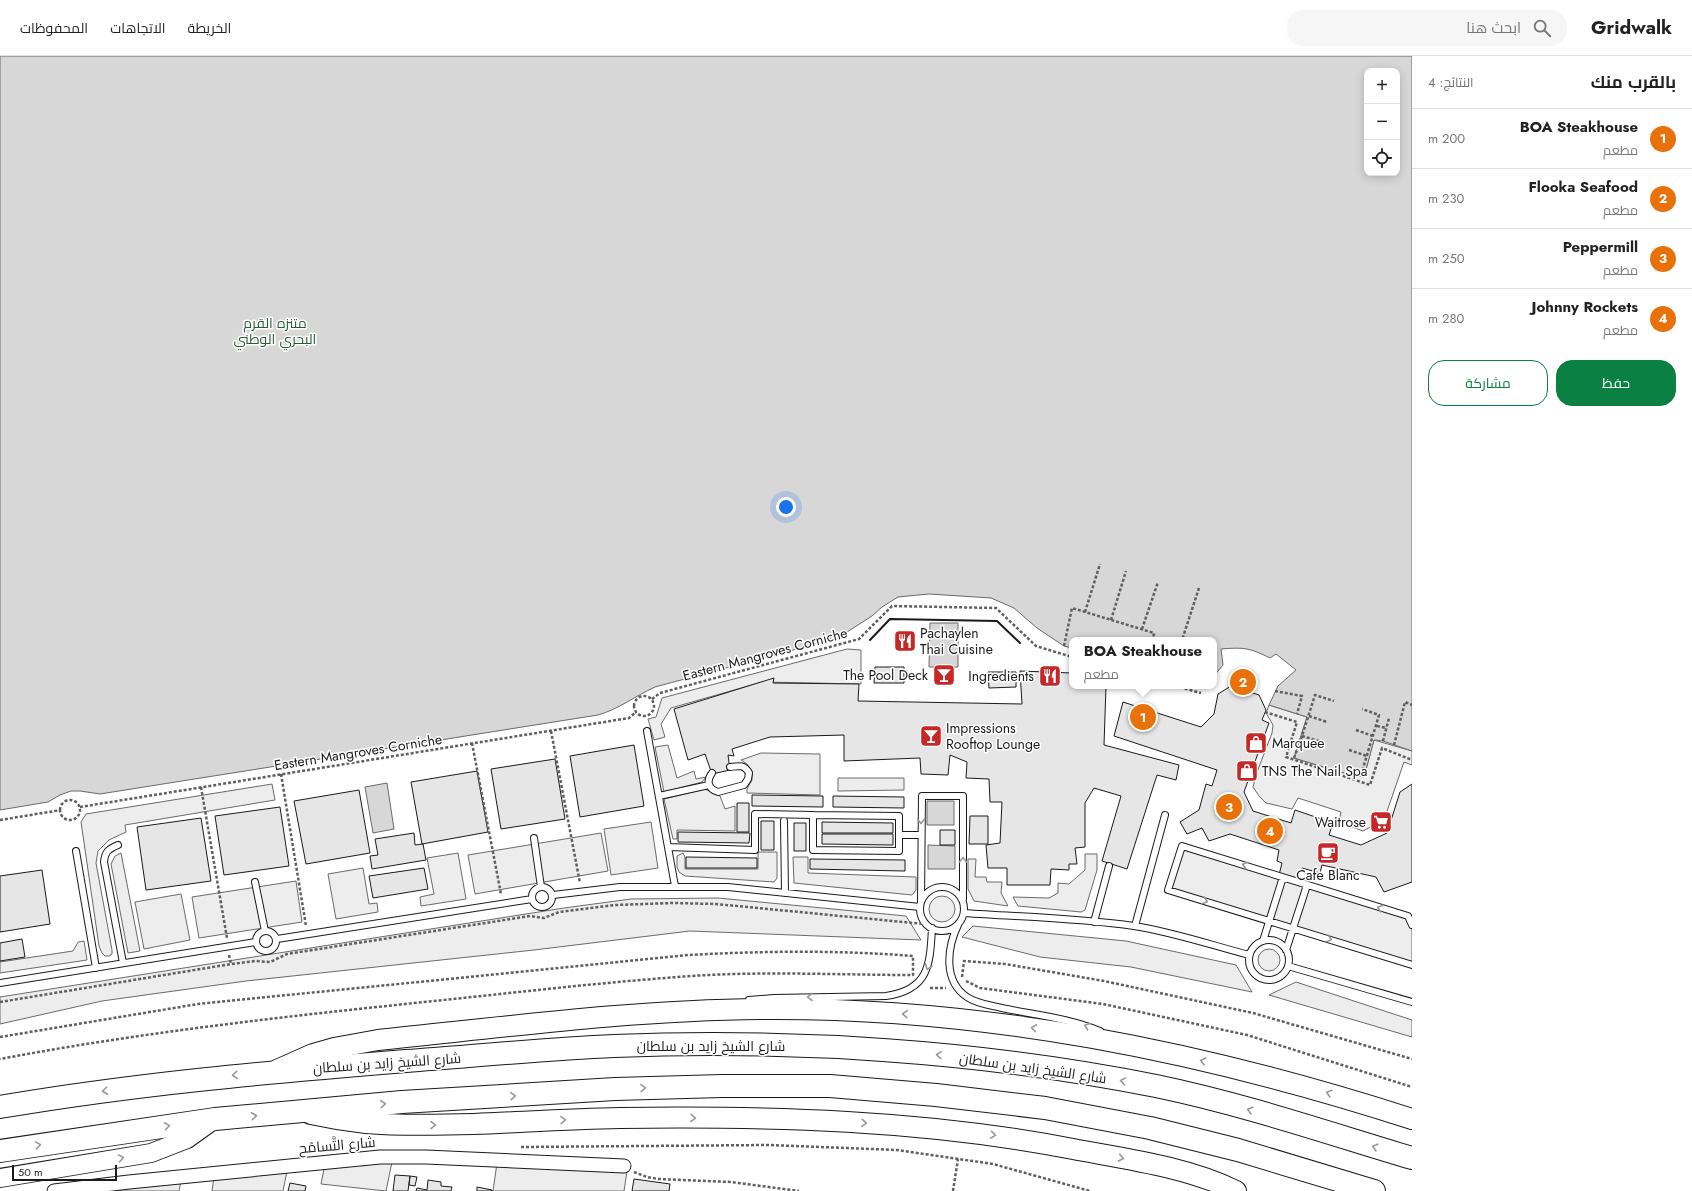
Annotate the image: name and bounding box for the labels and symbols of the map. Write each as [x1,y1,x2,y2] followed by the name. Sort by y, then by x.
[234,313,316,351] park label: متنزه القرم البحري الوطني
[776,497,796,517] your location
[680,622,850,686] street label: Eastern Mangroves Corniche
[920,623,993,659] place label: Pachaylen Thai Cuisine
[892,628,918,654] restaurant icon: Pachaylen Thai Cuisine
[931,662,957,688] bar icon: The Pool Deck
[1037,663,1063,689] restaurant icon: Ingredients
[843,665,929,685] place label: The Pool Deck
[968,666,1034,686] place label: Ingredients
[1230,667,1256,697] pin: 2
[1130,702,1156,732] pin: 1
[946,718,1040,754] place label: Impressions Rooftop Lounge
[918,723,944,749] bar icon: Impressions Rooftop Lounge
[273,729,443,775] street label: Eastern Mangroves Corniche
[1243,730,1269,756] shop icon: Marquee
[1272,733,1324,753] place label: Marquee
[1234,758,1260,784] shop icon: TNS The Nail Spa
[1262,761,1368,781] place label: TNS The Nail Spa
[1216,792,1242,822] pin: 3
[1368,809,1394,835] supermarket icon: Waitrose
[1315,812,1366,832] place label: Waitrose
[1257,816,1283,846] pin: 4
[917,818,925,824] one-way arrow
[1315,840,1341,866] cafe icon: Cafe Blanc
[959,857,967,863] one-way arrow
[1242,861,1249,870] one-way arrow
[1296,865,1360,885] place label: Cafe Blanc
[1201,896,1208,905] one-way arrow
[1376,904,1383,913] one-way arrow
[1326,934,1333,943] one-way arrow
[924,963,932,970] one-way arrow
[807,993,813,1002] one-way arrow
[902,1010,908,1019] one-way arrow
[1084,1022,1091,1031] one-way arrow
[1031,1024,1037,1033] one-way arrow
[637,1036,785,1056] street label: شارع الشيخ زايد بن سلطان
[312,1048,462,1078] street label: شارع الشيخ زايد بن سلطان
[958,1048,1108,1088] street label: شارع الشيخ زايد بن سلطان
[936,1051,942,1060] one-way arrow
[1200,1057,1206,1065] one-way arrow
[231,1071,238,1080] one-way arrow
[1120,1077,1126,1085] one-way arrow
[640,1084,646,1092] one-way arrow
[102,1086,109,1095] one-way arrow
[1325,1089,1332,1098] one-way arrow
[510,1091,516,1100] one-way arrow
[380,1099,386,1108] one-way arrow
[1247,1106,1254,1115] one-way arrow
[251,1111,257,1120] one-way arrow
[690,1114,696,1122] one-way arrow
[560,1116,566,1125] one-way arrow
[861,1118,867,1127] one-way arrow
[430,1121,436,1129] one-way arrow
[164,1122,170,1131] one-way arrow
[990,1130,996,1139] one-way arrow
[298,1132,376,1158] street label: شارع التَّسامُح
[35,1141,42,1150] one-way arrow
[1371,1143,1378,1152] one-way arrow
[1118,1153,1124,1161] one-way arrow
[118,1154,124,1163] one-way arrow
[12,1163,117,1182] scale bar

